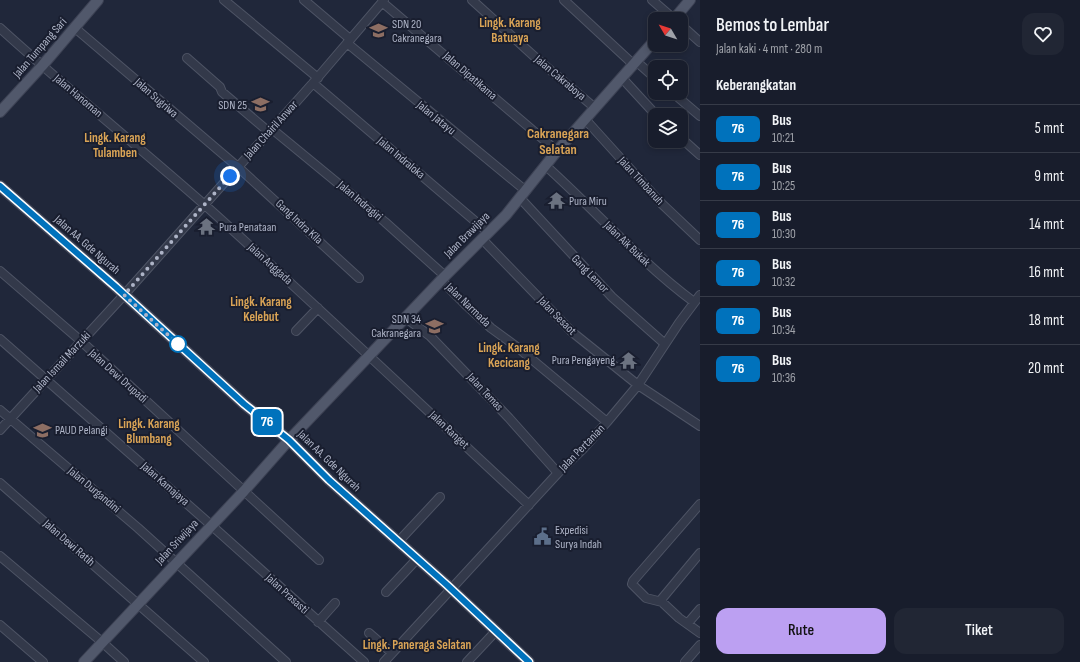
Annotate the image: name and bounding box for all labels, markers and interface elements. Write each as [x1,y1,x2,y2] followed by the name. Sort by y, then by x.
[648,12,688,52] north arrow
[648,12,688,148] map controls
[1022,13,1064,55] button: heart
[716,14,829,37] text: Bemos to Lembar
[9,15,70,82] street label: Jalan Tumpang Sari
[479,15,541,46] district label: Lingk. Karang Batuaya
[392,17,442,46] place label: SDN 20 Cakranegara
[369,21,389,41] school or university icon: SDN 20 Cakranegara
[716,41,822,57] text: Jalan kaki · 4 mnt · 280 m
[439,48,500,104] street label: Jalan Dipatikama
[530,51,589,104] street label: Jalan Cakraboya
[648,60,688,100] button: locate
[50,71,106,121] street label: Jalan Hanoman
[130,74,181,121] street label: Jalan Sugriwa
[716,76,796,95] text: Keberangkatan
[250,95,270,115] school or university icon: SDN 25
[240,97,302,163] street label: Jalan Chairil Anwar
[413,97,459,138] street label: Jalan Jatayu
[218,98,247,113] place label: SDN 25
[648,108,688,148] button: layers
[772,111,791,130] text: Bus
[1035,119,1064,138] text: 5 mnt
[732,120,744,137] text: 76
[527,125,589,158] district label: Cakranegara Selatan
[84,130,146,161] district label: Lingk. Karang Tulamben
[772,130,795,146] text: 10:21
[373,133,428,183] street label: Jalan Indraloka
[614,153,667,208] street label: Jalan Timbanuh
[772,159,791,178] text: Bus
[220,166,240,186] your location
[1034,167,1064,186] text: 9 mnt
[732,168,744,185] text: 76
[334,177,386,224] street label: Jalan Indragiri
[772,178,795,194] text: 10:25
[546,191,566,211] temple icon: Pura Miru
[569,194,607,209] place label: Pura Miru
[272,196,326,248] street label: Gang Indra Kila
[772,207,791,226] text: Bus
[440,209,493,262] street label: Jalan Brawijaya
[50,212,123,278] street label: Jalan AA. Gde Ngurah
[1029,215,1064,234] text: 14 mnt
[732,216,744,233] text: 76
[196,217,216,237] temple icon: Pura Penataan
[600,217,654,270] street label: Jalan Aik Bukak
[219,220,276,235] place label: Pura Penataan
[772,226,796,242] text: 10:30
[244,239,296,288] street label: Jalan Anggada
[568,252,612,297] street label: Gang Lemor
[772,255,791,274] text: Bus
[1029,263,1064,282] text: 16 mnt
[732,264,744,281] text: 76
[772,274,795,290] text: 10:32
[442,279,494,330] street label: Jalan Narmada
[534,293,580,339] street label: Jalan Sesaot
[230,294,292,325] district label: Lingk. Karang Kelebut
[772,303,791,322] text: Bus
[1029,311,1064,330] text: 18 mnt
[371,312,421,341] place label: SDN 34 Cakranegara
[732,312,744,329] text: 76
[424,316,444,336] school or university icon: SDN 34 Cakranegara
[772,322,796,338] text: 10:34
[29,328,94,396] street label: Jalan Ismail Marzuki
[169,335,187,353] unlabelled marker
[478,340,540,371] district label: Lingk. Karang Kecicang
[85,345,150,406] street label: Jalan Dewi Drupadi
[618,350,638,370] temple icon: Pura Pengayeng
[772,351,791,370] text: Bus
[552,353,615,368] place label: Pura Pengayeng
[1028,359,1064,378] text: 20 mnt
[732,360,744,377] text: 76
[463,369,506,414] street label: Jalan Temas
[772,370,796,386] text: 10:36
[425,407,472,453] street label: Jalan Ranget
[249,409,285,435] line badge: 76
[261,413,273,430] text: 76
[118,416,180,447] district label: Lingk. Karang Blumbang
[32,420,52,440] school or university icon: PAUD Pelangi
[555,421,608,475] street label: Jalan Pertanian
[55,423,108,438] place label: PAUD Pelangi
[293,426,364,495] street label: Jalan AA. Gde Ngurah
[137,458,192,509] street label: Jalan Kamajaya
[64,463,123,516] street label: Jalan Durgandini
[39,516,98,570] street label: Jalan Dewi Ratih
[152,516,202,569] street label: Jalan Sriwijaya
[555,523,602,552] place label: Expedisi Surya Indah
[532,527,552,547] public building icon: Expedisi Surya Indah
[262,570,312,617] street label: Jalan Prasasti
[716,608,886,654] button: Rute
[894,608,1064,654] button: Tiket
[363,637,471,653] district label: Lingk. Paneraga Selatan

